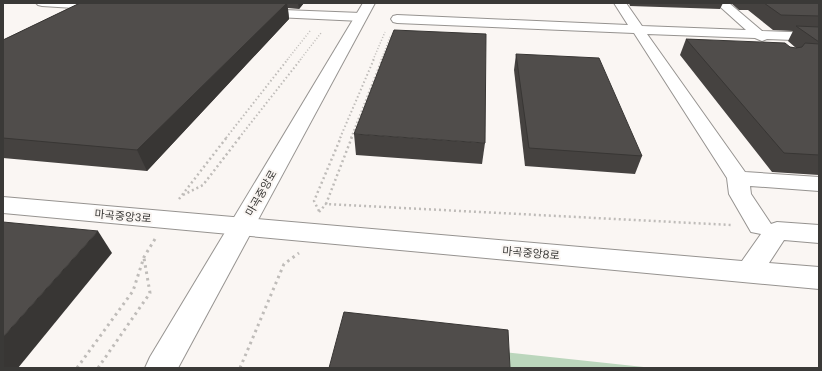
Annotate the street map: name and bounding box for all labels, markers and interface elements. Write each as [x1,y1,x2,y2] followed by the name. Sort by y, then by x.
[241,167,281,219] street label: 마곡중앙로
[94,206,152,226] street label: 마곡중앙3로
[502,243,560,263] street label: 마곡중앙8로

